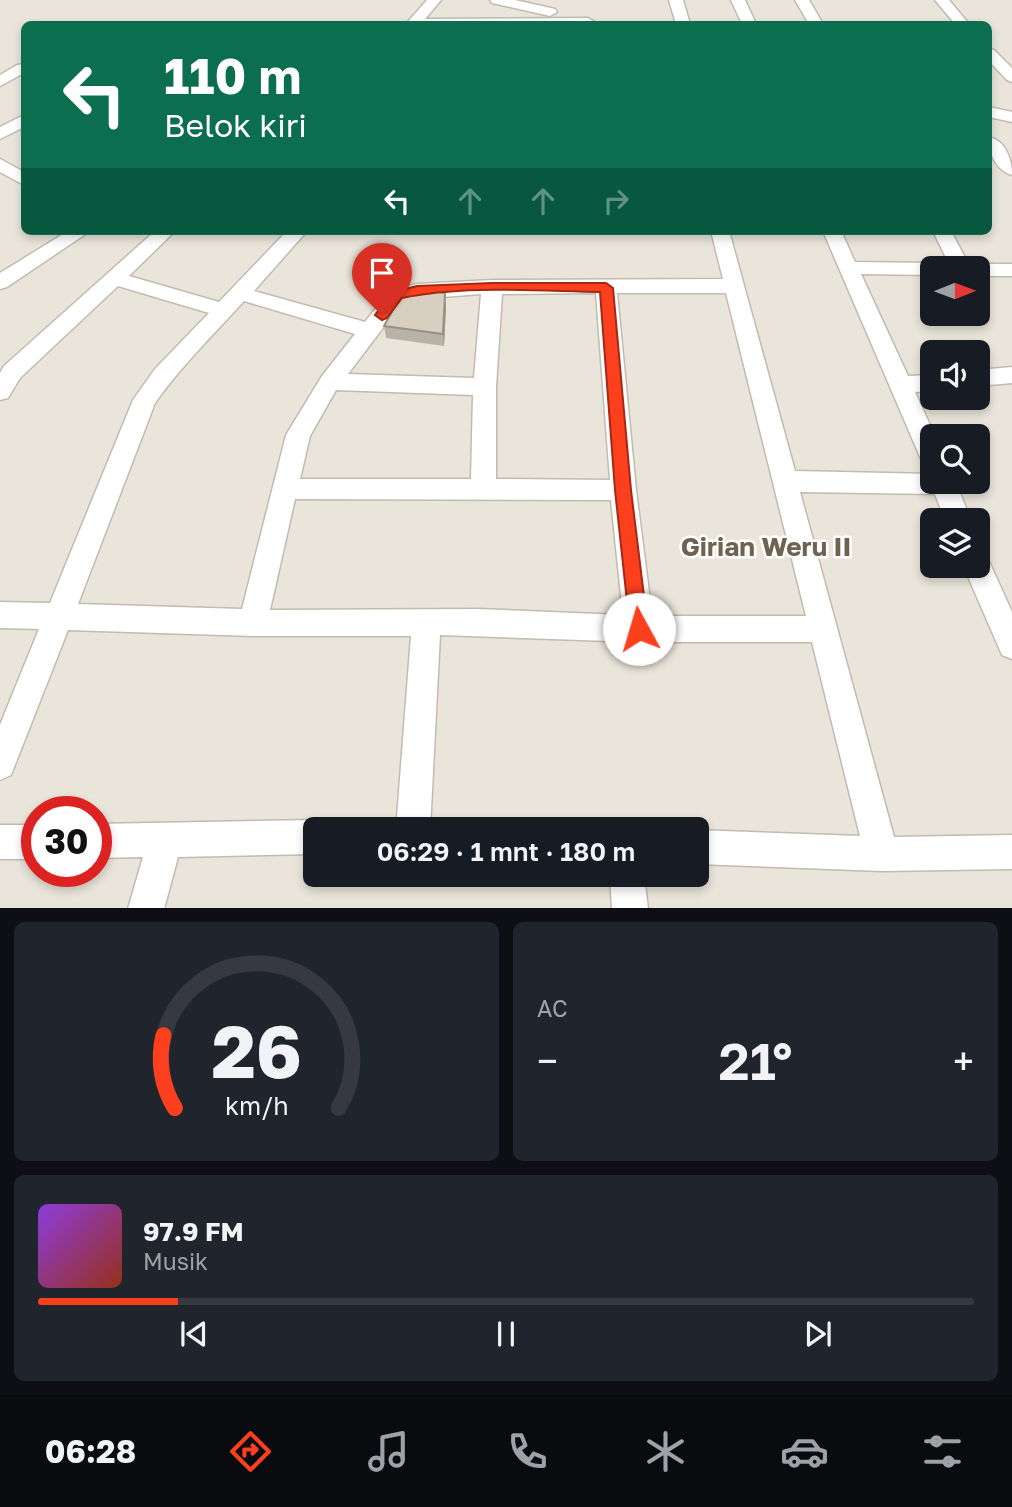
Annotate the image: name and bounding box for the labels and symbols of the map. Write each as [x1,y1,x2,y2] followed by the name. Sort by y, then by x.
[352,243,412,315] pin
[920,256,990,326] north arrow
[681,531,851,562] district label: Girian Weru II
[602,592,676,666] position arrow
[21,796,112,887] speed limit sign: 30

